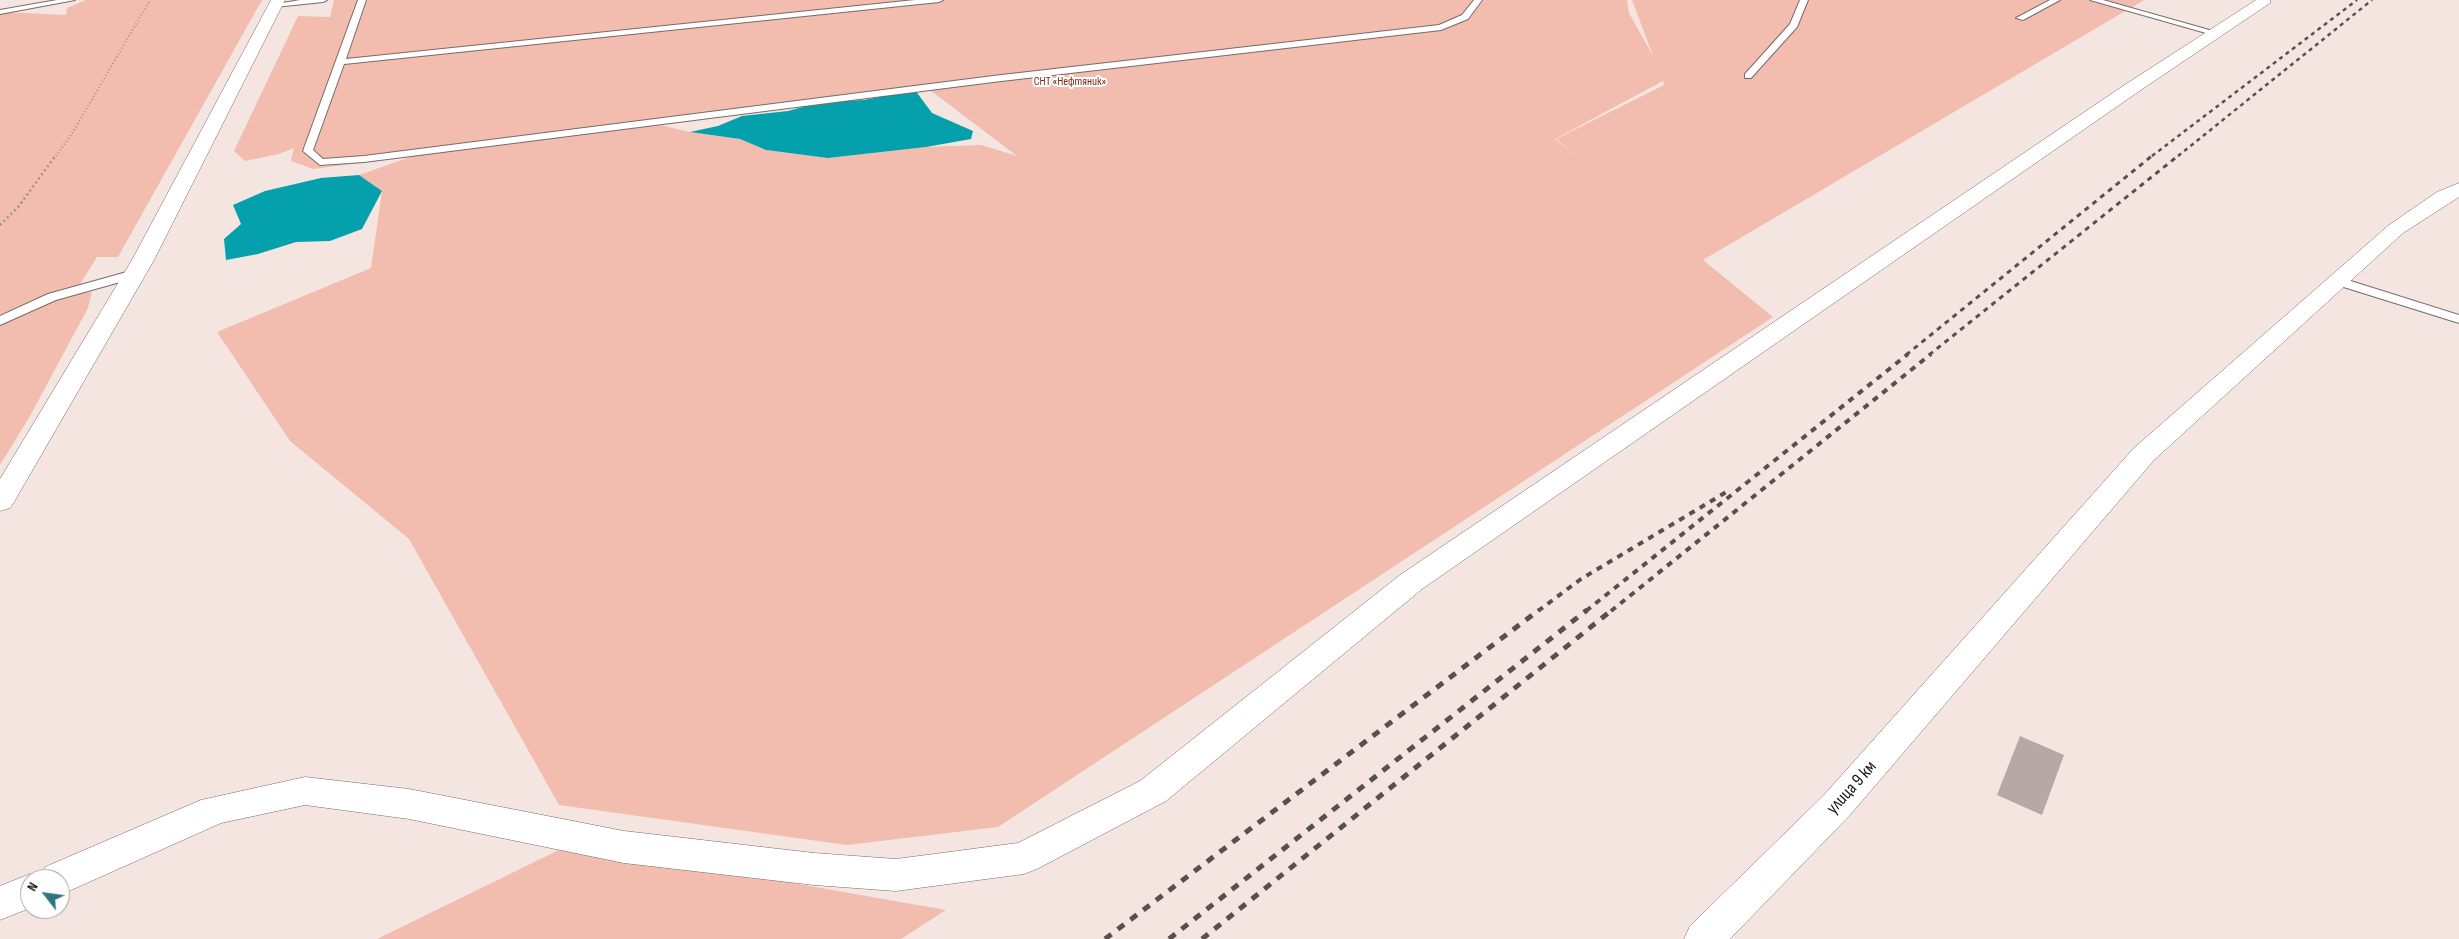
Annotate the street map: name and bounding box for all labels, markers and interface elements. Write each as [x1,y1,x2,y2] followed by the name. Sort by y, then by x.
[1034,75,1106,89] park label: СНТ «Нефтяник»
[1822,757,1882,819] street label: улица 9 км
[20,869,70,919] north arrow
[23,879,42,894] text: N

